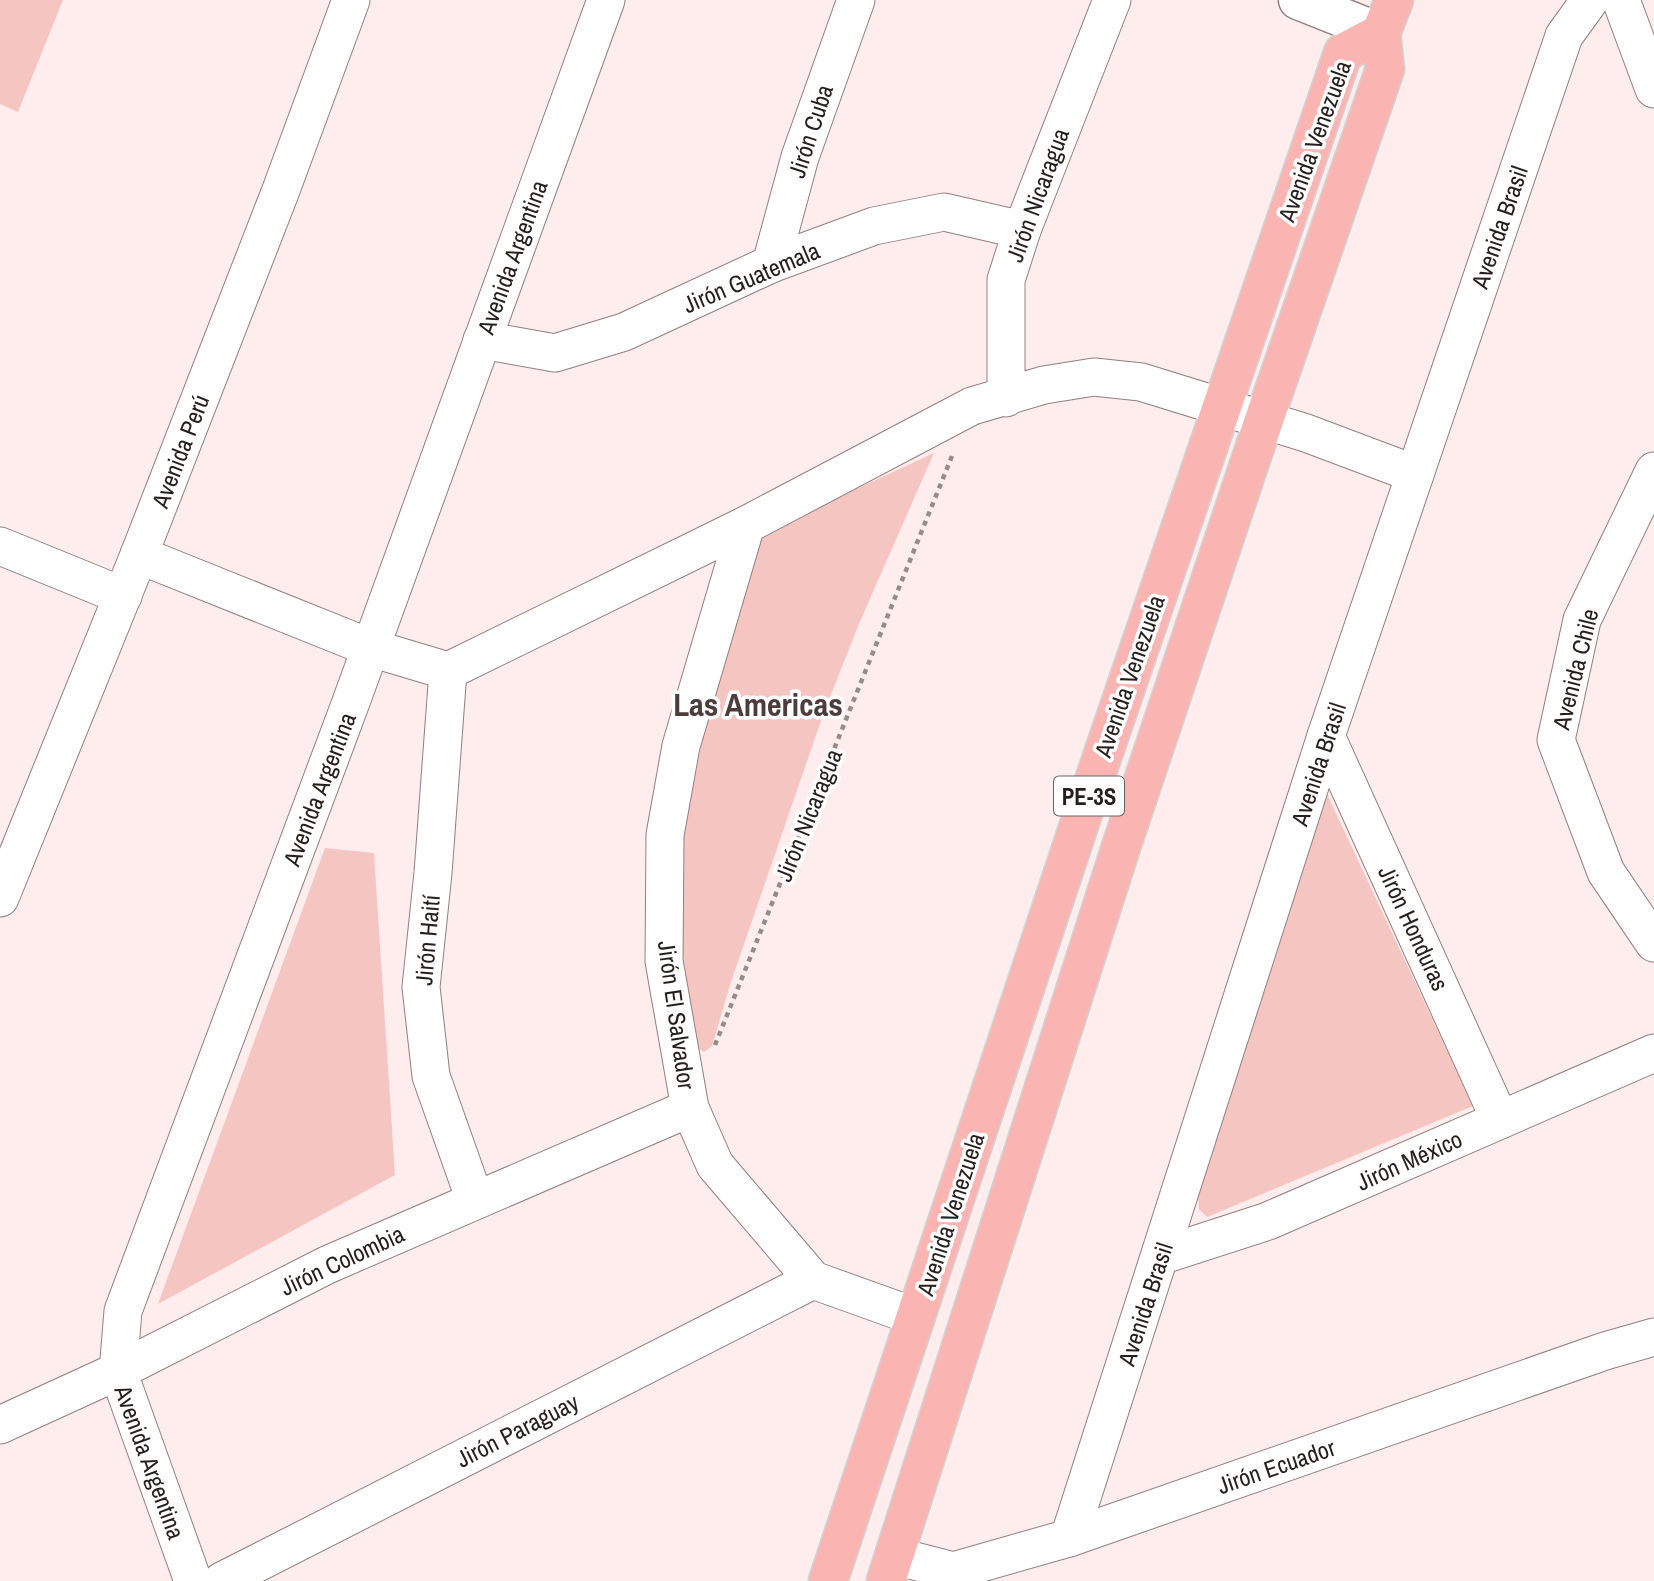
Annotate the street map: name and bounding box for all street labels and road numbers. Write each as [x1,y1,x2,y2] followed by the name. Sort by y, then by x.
[1270,56,1358,227] street label: Avenida Venezuela
[780,80,840,182] street label: Jirón Cuba
[998,124,1076,266] street label: Jirón Nicaragua
[1463,161,1535,294] street label: Avenida Brasil
[469,176,555,339] street label: Avenida Argentina
[678,234,824,320] street label: Jirón Guatemala
[143,390,216,513] street label: Avenida Perú
[1086,591,1172,762] street label: Avenida Venezuela
[1544,605,1605,734] street label: Avenida Chile
[1283,698,1353,831] street label: Avenida Brasil
[275,708,363,871] street label: Avenida Argentina
[767,744,849,886] street label: Jirón Nicaragua
[1054,776,1124,816] road number: PE-3S
[1371,860,1457,996] street label: Jirón Honduras
[407,893,447,987] street label: Jirón Haití
[651,939,703,1092] street label: Jirón El Salvador
[1351,1122,1467,1198] street label: Jirón México
[908,1129,991,1300] street label: Avenida Venezuela
[275,1217,409,1303] street label: Jirón Colombia
[1110,1238,1180,1371] street label: Avenida Brasil
[107,1380,193,1543] street label: Avenida Argentina
[450,1385,584,1475] street label: Jirón Paraguay
[1213,1431,1340,1501] street label: Jirón Ecuador

